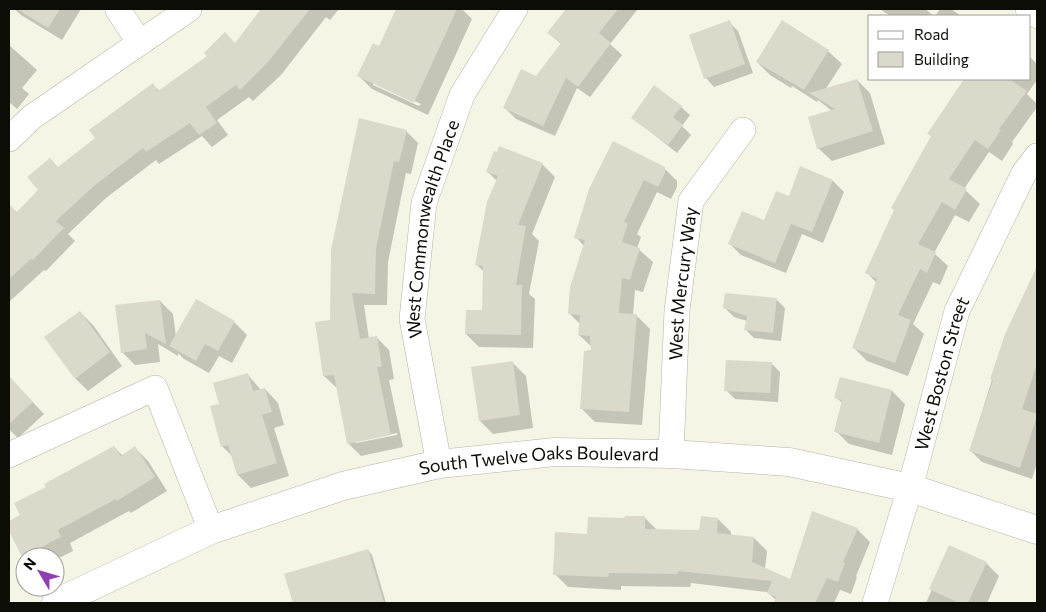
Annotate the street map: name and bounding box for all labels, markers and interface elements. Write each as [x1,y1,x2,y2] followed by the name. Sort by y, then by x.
[868,15,1031,80] legend
[914,25,949,43] text: Road
[914,50,969,68] text: Building
[401,117,463,340] street label: West Commonwealth Place
[664,206,701,361] street label: West Mercury Way
[909,293,973,453] street label: West Boston Street
[417,441,659,479] street label: South Twelve Oaks Boulevard
[15,547,65,597] north arrow
[19,554,39,573] text: N

